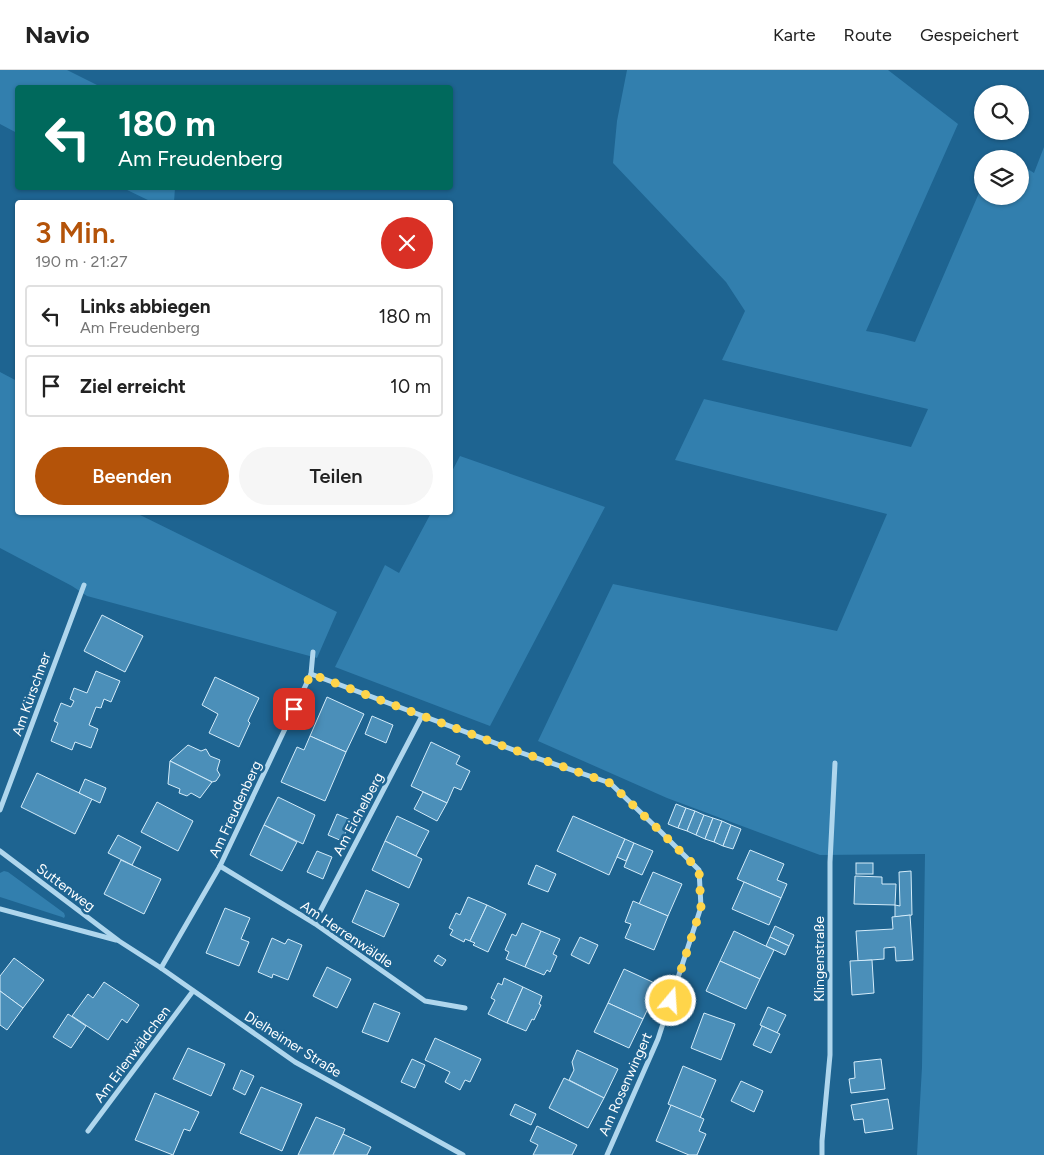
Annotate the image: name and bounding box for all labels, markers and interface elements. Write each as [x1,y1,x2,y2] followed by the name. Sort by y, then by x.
[25,20,90,49] text: Navio
[773,24,816,46] text: Karte
[844,24,892,46] text: Route
[920,24,1019,46] text: Gespeichert
[974,85,1029,205] map controls
[974,85,1029,140] button: search
[118,103,216,145] text: 180 m
[35,105,100,170] icon: left
[118,145,283,172] text: Am Freudenberg
[974,150,1029,205] button: layers
[35,214,116,251] text: 3 Min.
[381,217,433,269] button: close
[35,252,128,271] text: 190 m · 21:27
[80,295,211,318] text: Links abbiegen
[37,302,65,330] icon: left
[378,305,431,328] text: 180 m
[80,318,200,337] text: Am Freudenberg
[37,372,65,400] icon: arrive
[80,375,186,398] text: Ziel erreicht
[390,375,431,398] text: 10 m
[35,447,229,505] button: Beenden
[239,447,433,505] button: Teilen
[8,650,55,738] street label: Am Kürschner
[273,688,315,730] pin
[280,695,308,723] icon: arrive
[206,758,265,860] street label: Am Freudenberg
[330,770,387,859] street label: Am Eichelberg
[33,860,98,915] street label: Suttenweg
[297,897,397,972] street label: Am Herrenwäldle
[811,916,828,1002] street label: Klingenstraße
[644,974,696,1026] position arrow
[91,1003,174,1106] street label: Am Erlenwäldchen
[241,1008,345,1081] street label: Dielheimer Straße
[595,1030,656,1139] street label: Am Rosenwingert

